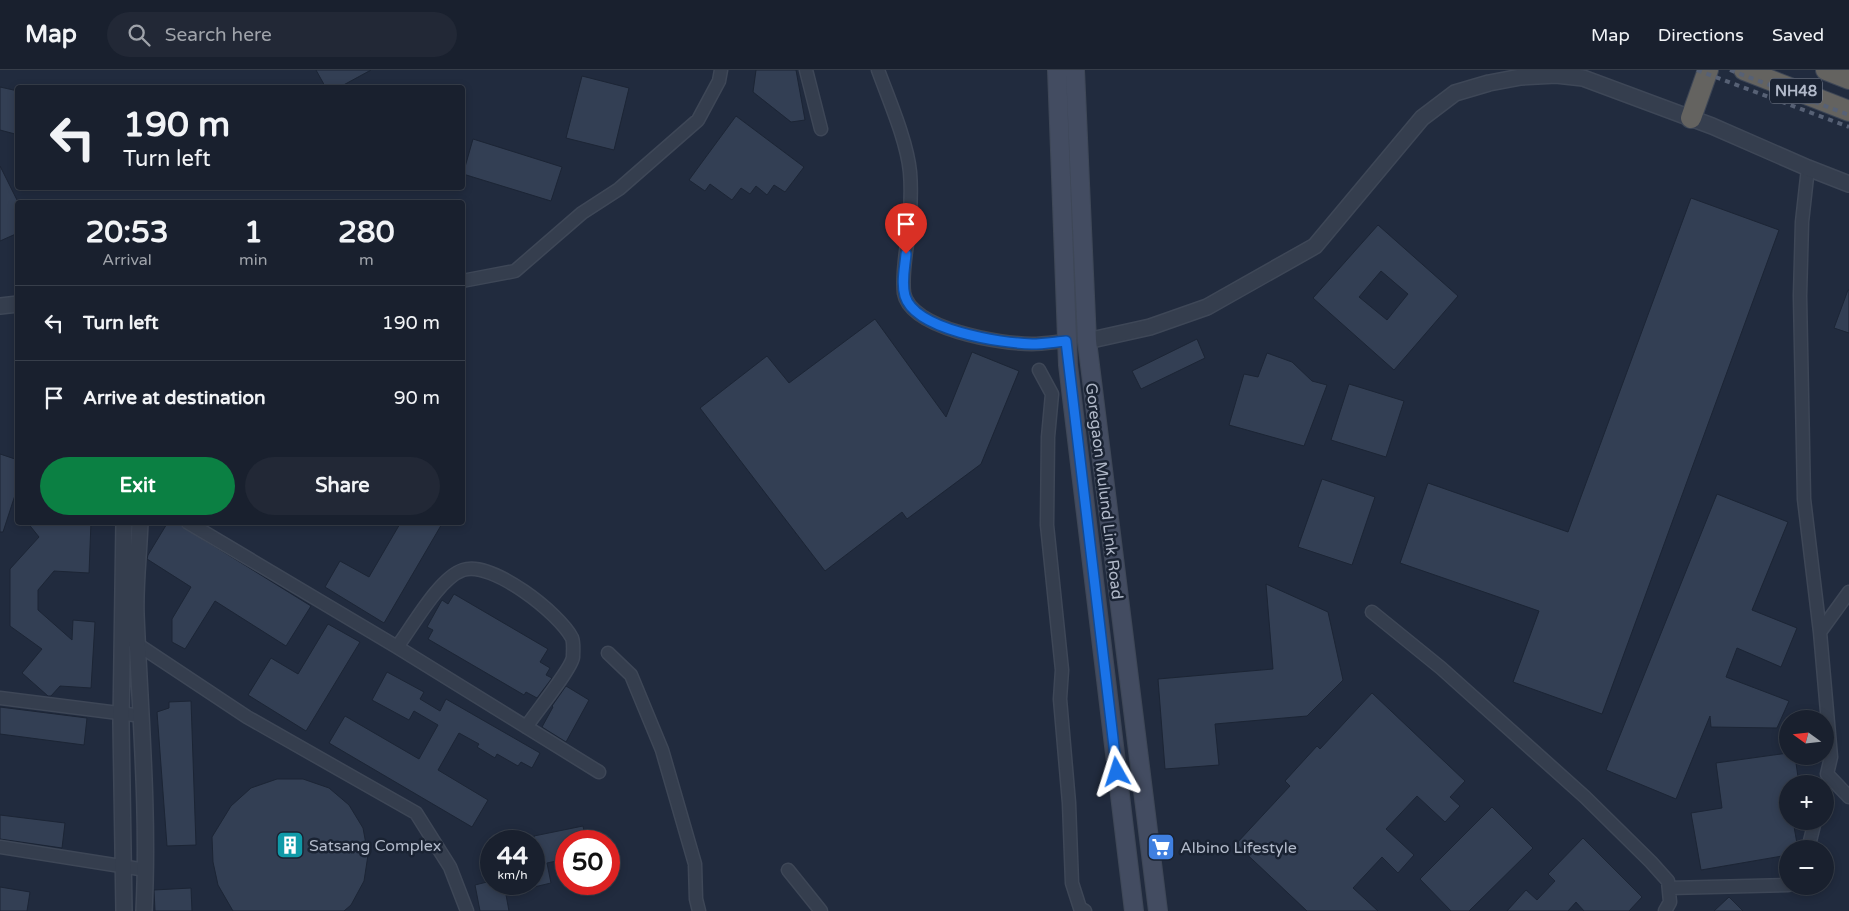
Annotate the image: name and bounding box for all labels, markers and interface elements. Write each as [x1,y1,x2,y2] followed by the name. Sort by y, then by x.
[107,12,457,57] search box
[25,20,77,49] text: Map
[125,21,153,49] icon: search
[165,24,272,46] text: Search here
[1591,24,1630,46] text: Map
[1658,24,1744,46] text: Directions
[1772,24,1824,46] text: Saved
[1770,78,1822,104] road number: NH48
[123,104,230,146] text: 190 m
[40,105,105,170] icon: left
[123,146,211,172] text: Turn left
[885,203,927,254] pin
[892,210,920,238] icon: arrive
[85,214,169,251] text: 20:53
[244,214,263,251] text: 1
[338,214,395,251] text: 280
[102,250,152,270] text: Arrival
[239,250,268,270] text: min
[359,250,374,270] text: m
[40,309,68,337] icon: left
[83,312,159,334] text: Turn left
[382,312,440,334] text: 190 m
[1081,382,1127,601] street label: Goregaon Mulund Link Road
[40,384,68,412] icon: arrive
[83,387,266,409] text: Arrive at destination
[394,387,440,409] text: 90 m
[40,457,235,515] button: Exit
[245,457,440,515] button: Share
[1779,710,1834,765] north arrow
[1779,710,1834,895] map controls
[1090,745,1142,797] position arrow
[1779,775,1834,830] button: +
[275,830,305,860] building icon: Satsang Complex
[555,830,620,895] speed limit sign: 50
[1146,832,1176,862] supermarket icon: Albino Lifestyle
[309,836,441,856] place label: Satsang Complex
[1180,838,1297,858] place label: Albino Lifestyle
[1779,840,1834,895] button: −
[497,841,528,871] text: 44
[497,868,528,882] text: km/h

